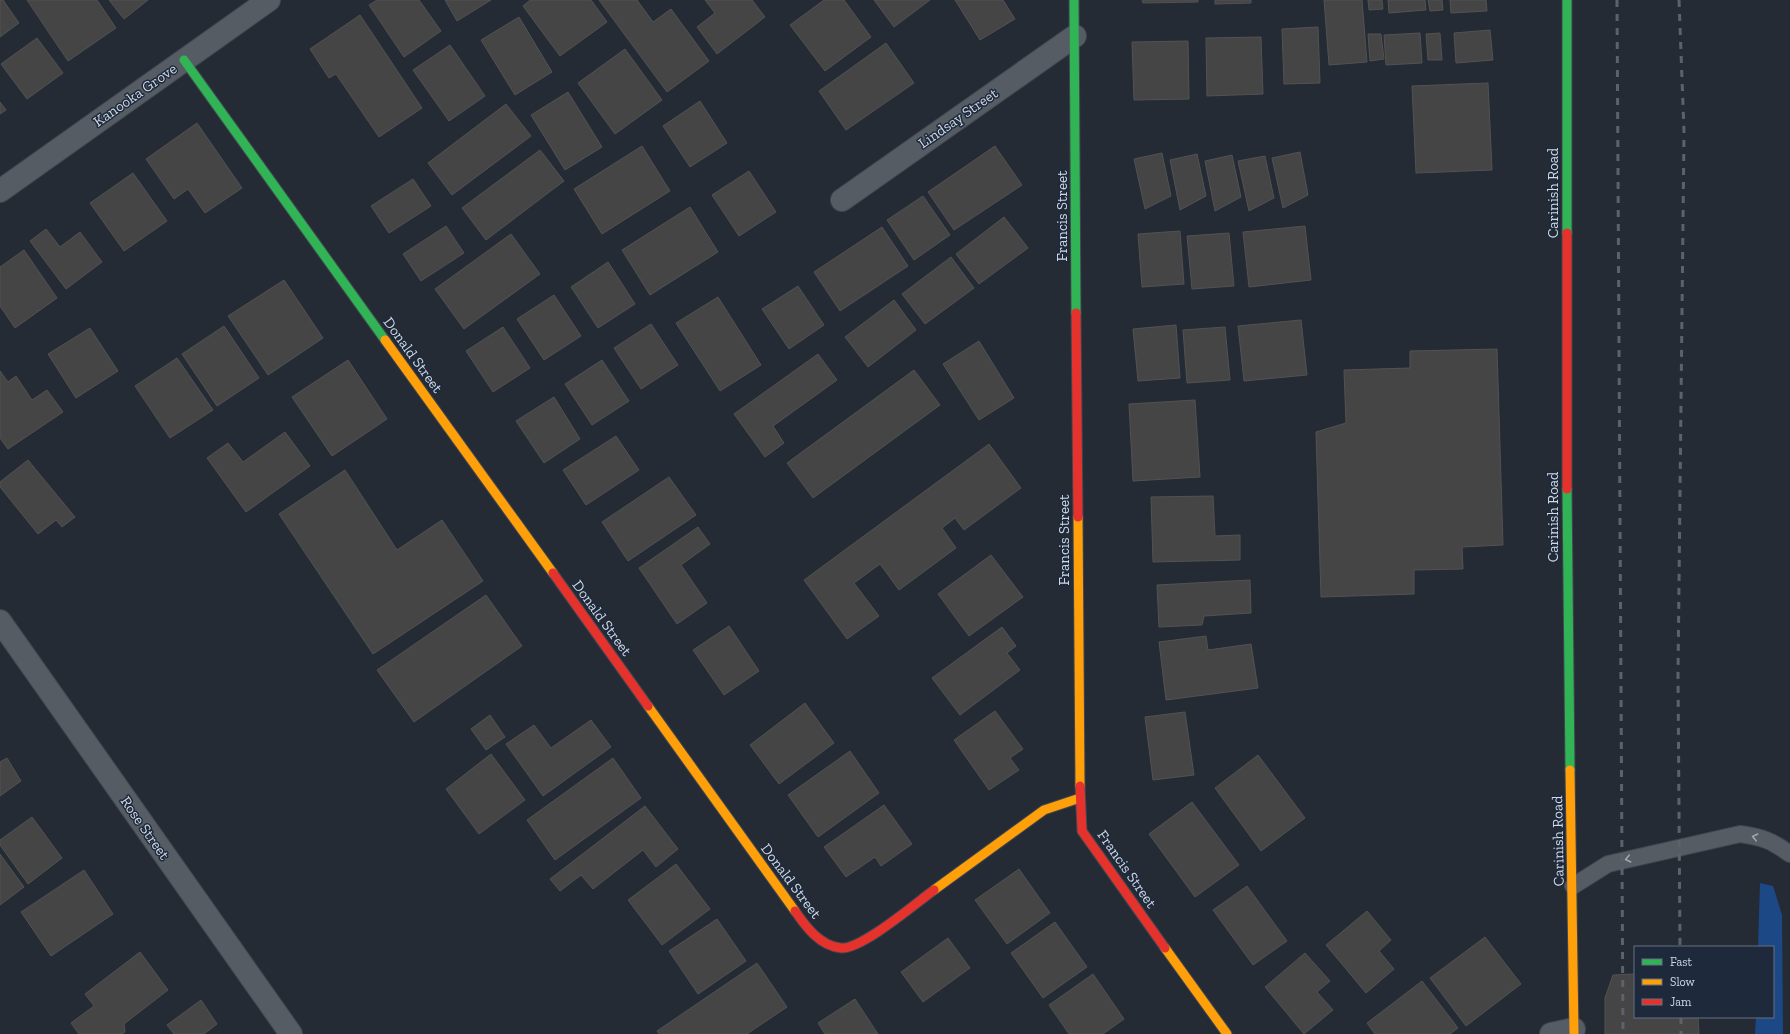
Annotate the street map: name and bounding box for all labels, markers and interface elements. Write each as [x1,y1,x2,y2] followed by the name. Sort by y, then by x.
[90,60,180,130] street label: Kanooka Grove
[915,84,1002,152] street label: Lindsay Street
[1544,147,1562,238] street label: Carinish Road
[1053,170,1071,262] street label: Francis Street
[379,314,447,397] street label: Donald Street
[1544,471,1562,562] street label: Carinish Road
[1055,494,1073,586] street label: Francis Street
[568,577,636,660] street label: Donald Street
[117,793,174,864] street label: Rose Street
[1548,795,1568,887] street label: Carinish Road
[1093,827,1161,912] street label: Francis Street
[1752,833,1759,841] one-way arrow
[757,840,825,922] street label: Donald Street
[1625,854,1632,862] one-way arrow
[1634,946,1774,1018] legend
[1670,955,1693,969] text: Fast
[1670,975,1696,989] text: Slow
[1670,995,1692,1009] text: Jam

